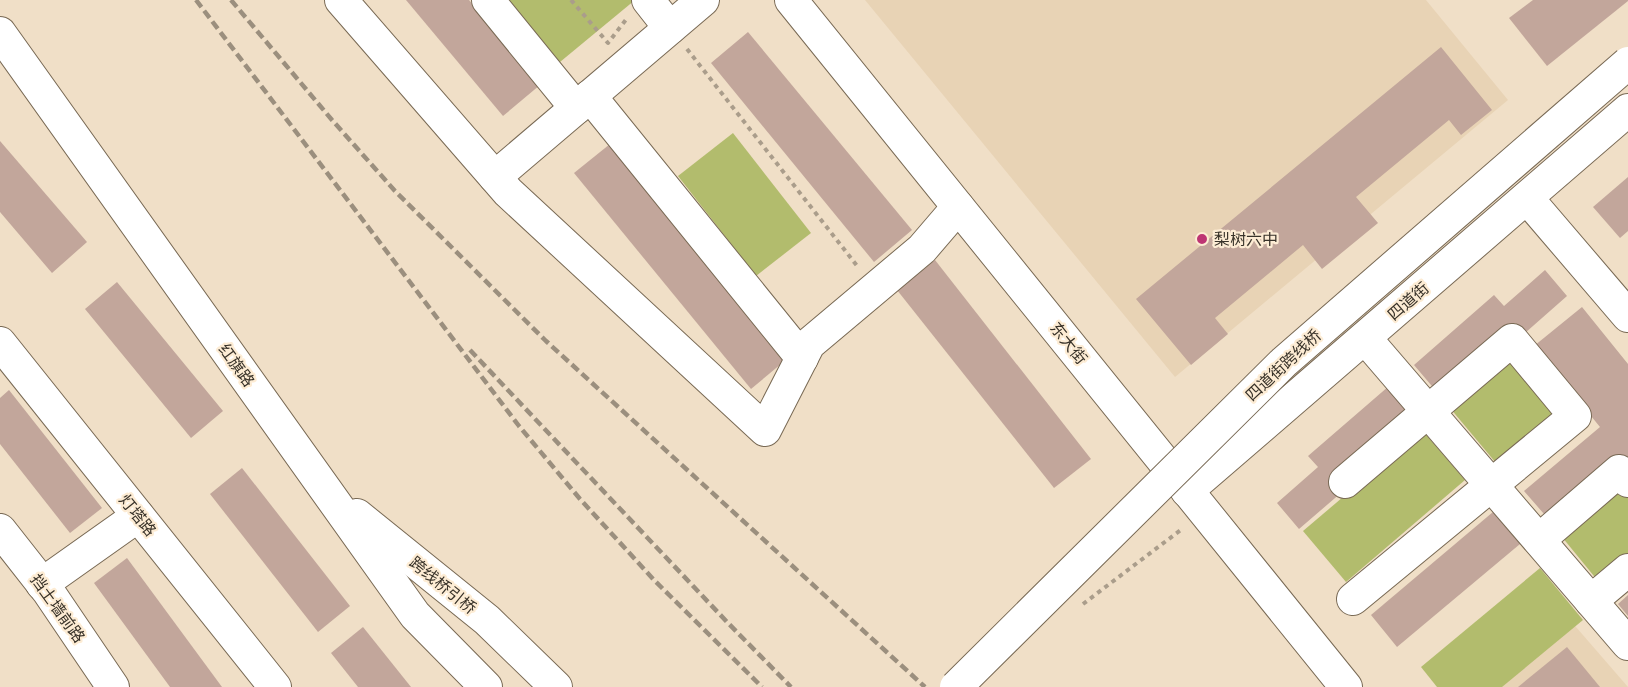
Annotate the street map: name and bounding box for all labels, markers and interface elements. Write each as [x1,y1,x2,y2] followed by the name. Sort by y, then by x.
[1214,229,1278,249] place label: 梨树六中
[1195,232,1209,246] marker: 梨树六中
[1383,278,1433,324] street label: 四道街
[1046,318,1092,368] street label: 东大街
[1241,325,1325,405] street label: 四道街跨线桥
[215,340,259,390] street label: 红旗路
[115,490,161,540] street label: 灯塔路
[406,552,480,618] street label: 跨线桥引桥
[26,570,90,646] street label: 挡土墙前路

